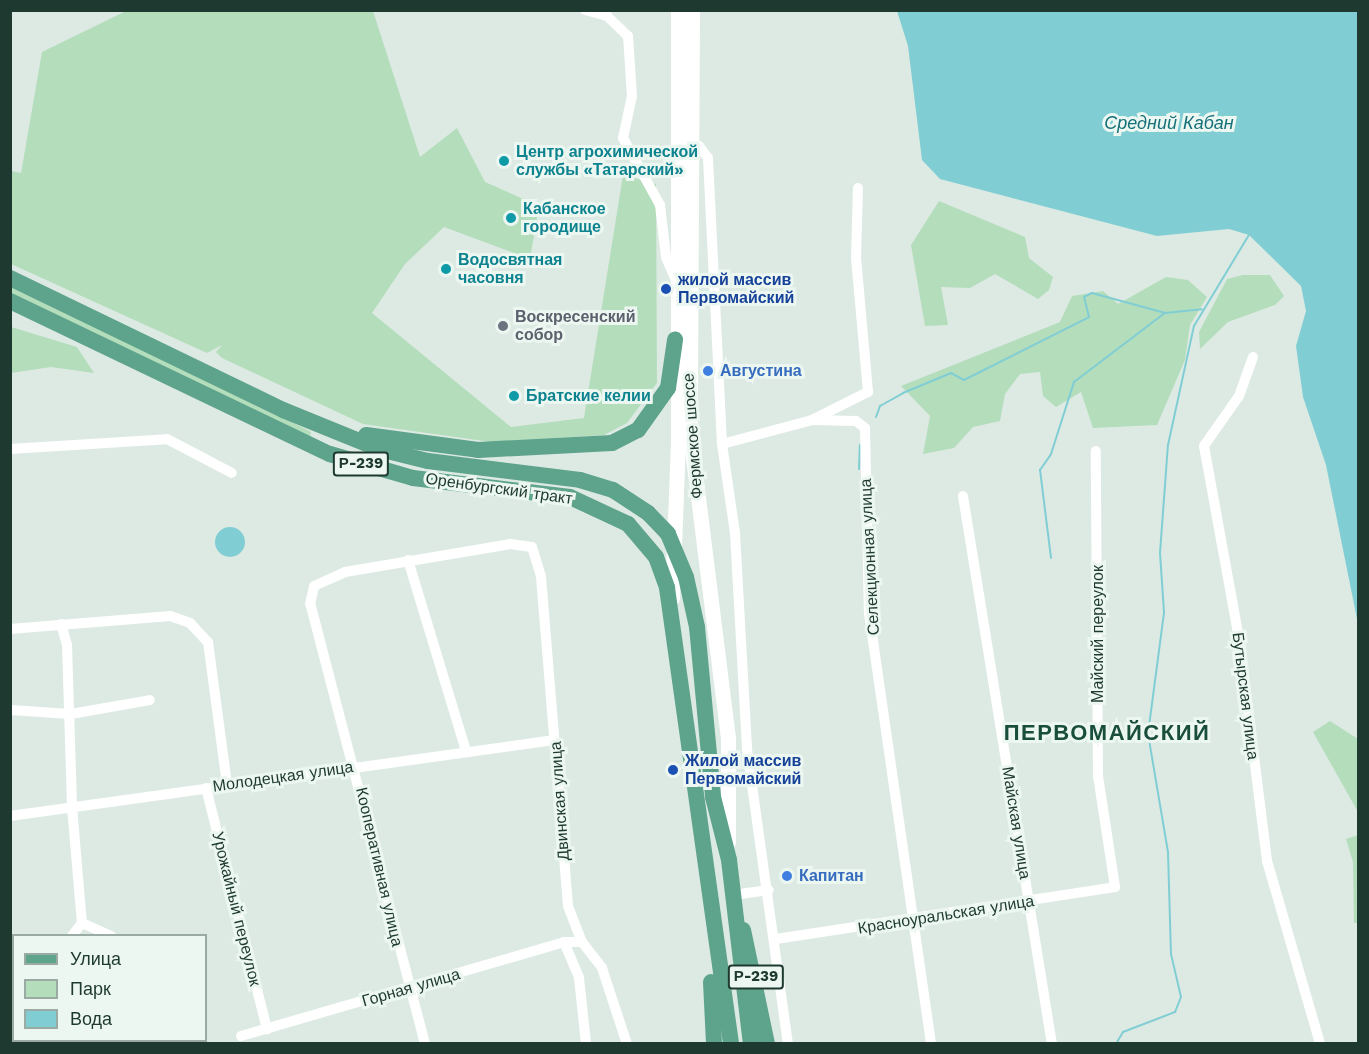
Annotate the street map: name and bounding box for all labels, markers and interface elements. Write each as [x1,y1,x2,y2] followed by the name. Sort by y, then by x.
[1104,112,1234,134] water label: Средний Кабан
[516,142,698,180] place label: Центр агрохимической службы «Татарский»
[497,154,511,168] marker: Центр агрохимической службы «Татарский»
[523,199,606,237] place label: Кабанское городище
[504,211,518,225] marker: Кабанское городище
[458,250,562,288] place label: Водосвятная часовня
[439,262,453,276] marker: Водосвятная часовня
[678,270,794,308] place label: жилой массив Первомайский
[659,282,673,296] marker: жилой массив Первомайский
[515,307,636,345] place label: Воскресенский собор
[496,319,510,333] marker: Воскресенский собор
[720,361,802,381] place label: Августина
[701,364,715,378] marker: Августина
[679,372,707,500] street label: Фермское шоссе
[526,386,651,406] place label: Братские келии
[507,389,521,403] marker: Братские келии
[332,452,389,476] road number: Р-239
[424,469,574,509] street label: Оренбургский тракт
[856,478,884,636] street label: Селекционная улица
[1088,565,1108,703] street label: Майский переулок
[1228,631,1262,761] street label: Бутырская улица
[1004,720,1210,746] district label: ПЕРВОМАЙСКИЙ
[546,741,574,861] street label: Двинская улица
[685,751,801,789] place label: Жилой массив Первомайский
[211,758,355,796] street label: Молодецкая улица
[666,763,680,777] marker: Жилой массив Первомайский
[998,765,1034,881] street label: Майская улица
[351,786,407,948] street label: Кооперативная улица
[208,830,264,988] street label: Урожайный переулок
[799,866,864,886] place label: Капитан
[780,869,794,883] marker: Капитан
[856,892,1036,938] street label: Красноуральская улица
[12,934,207,1042] legend
[70,948,121,969] text: Улица
[360,965,462,1011] street label: Горная улица
[728,965,784,989] road number: Р-239
[70,978,111,999] text: Парк
[70,1008,112,1029] text: Вода

